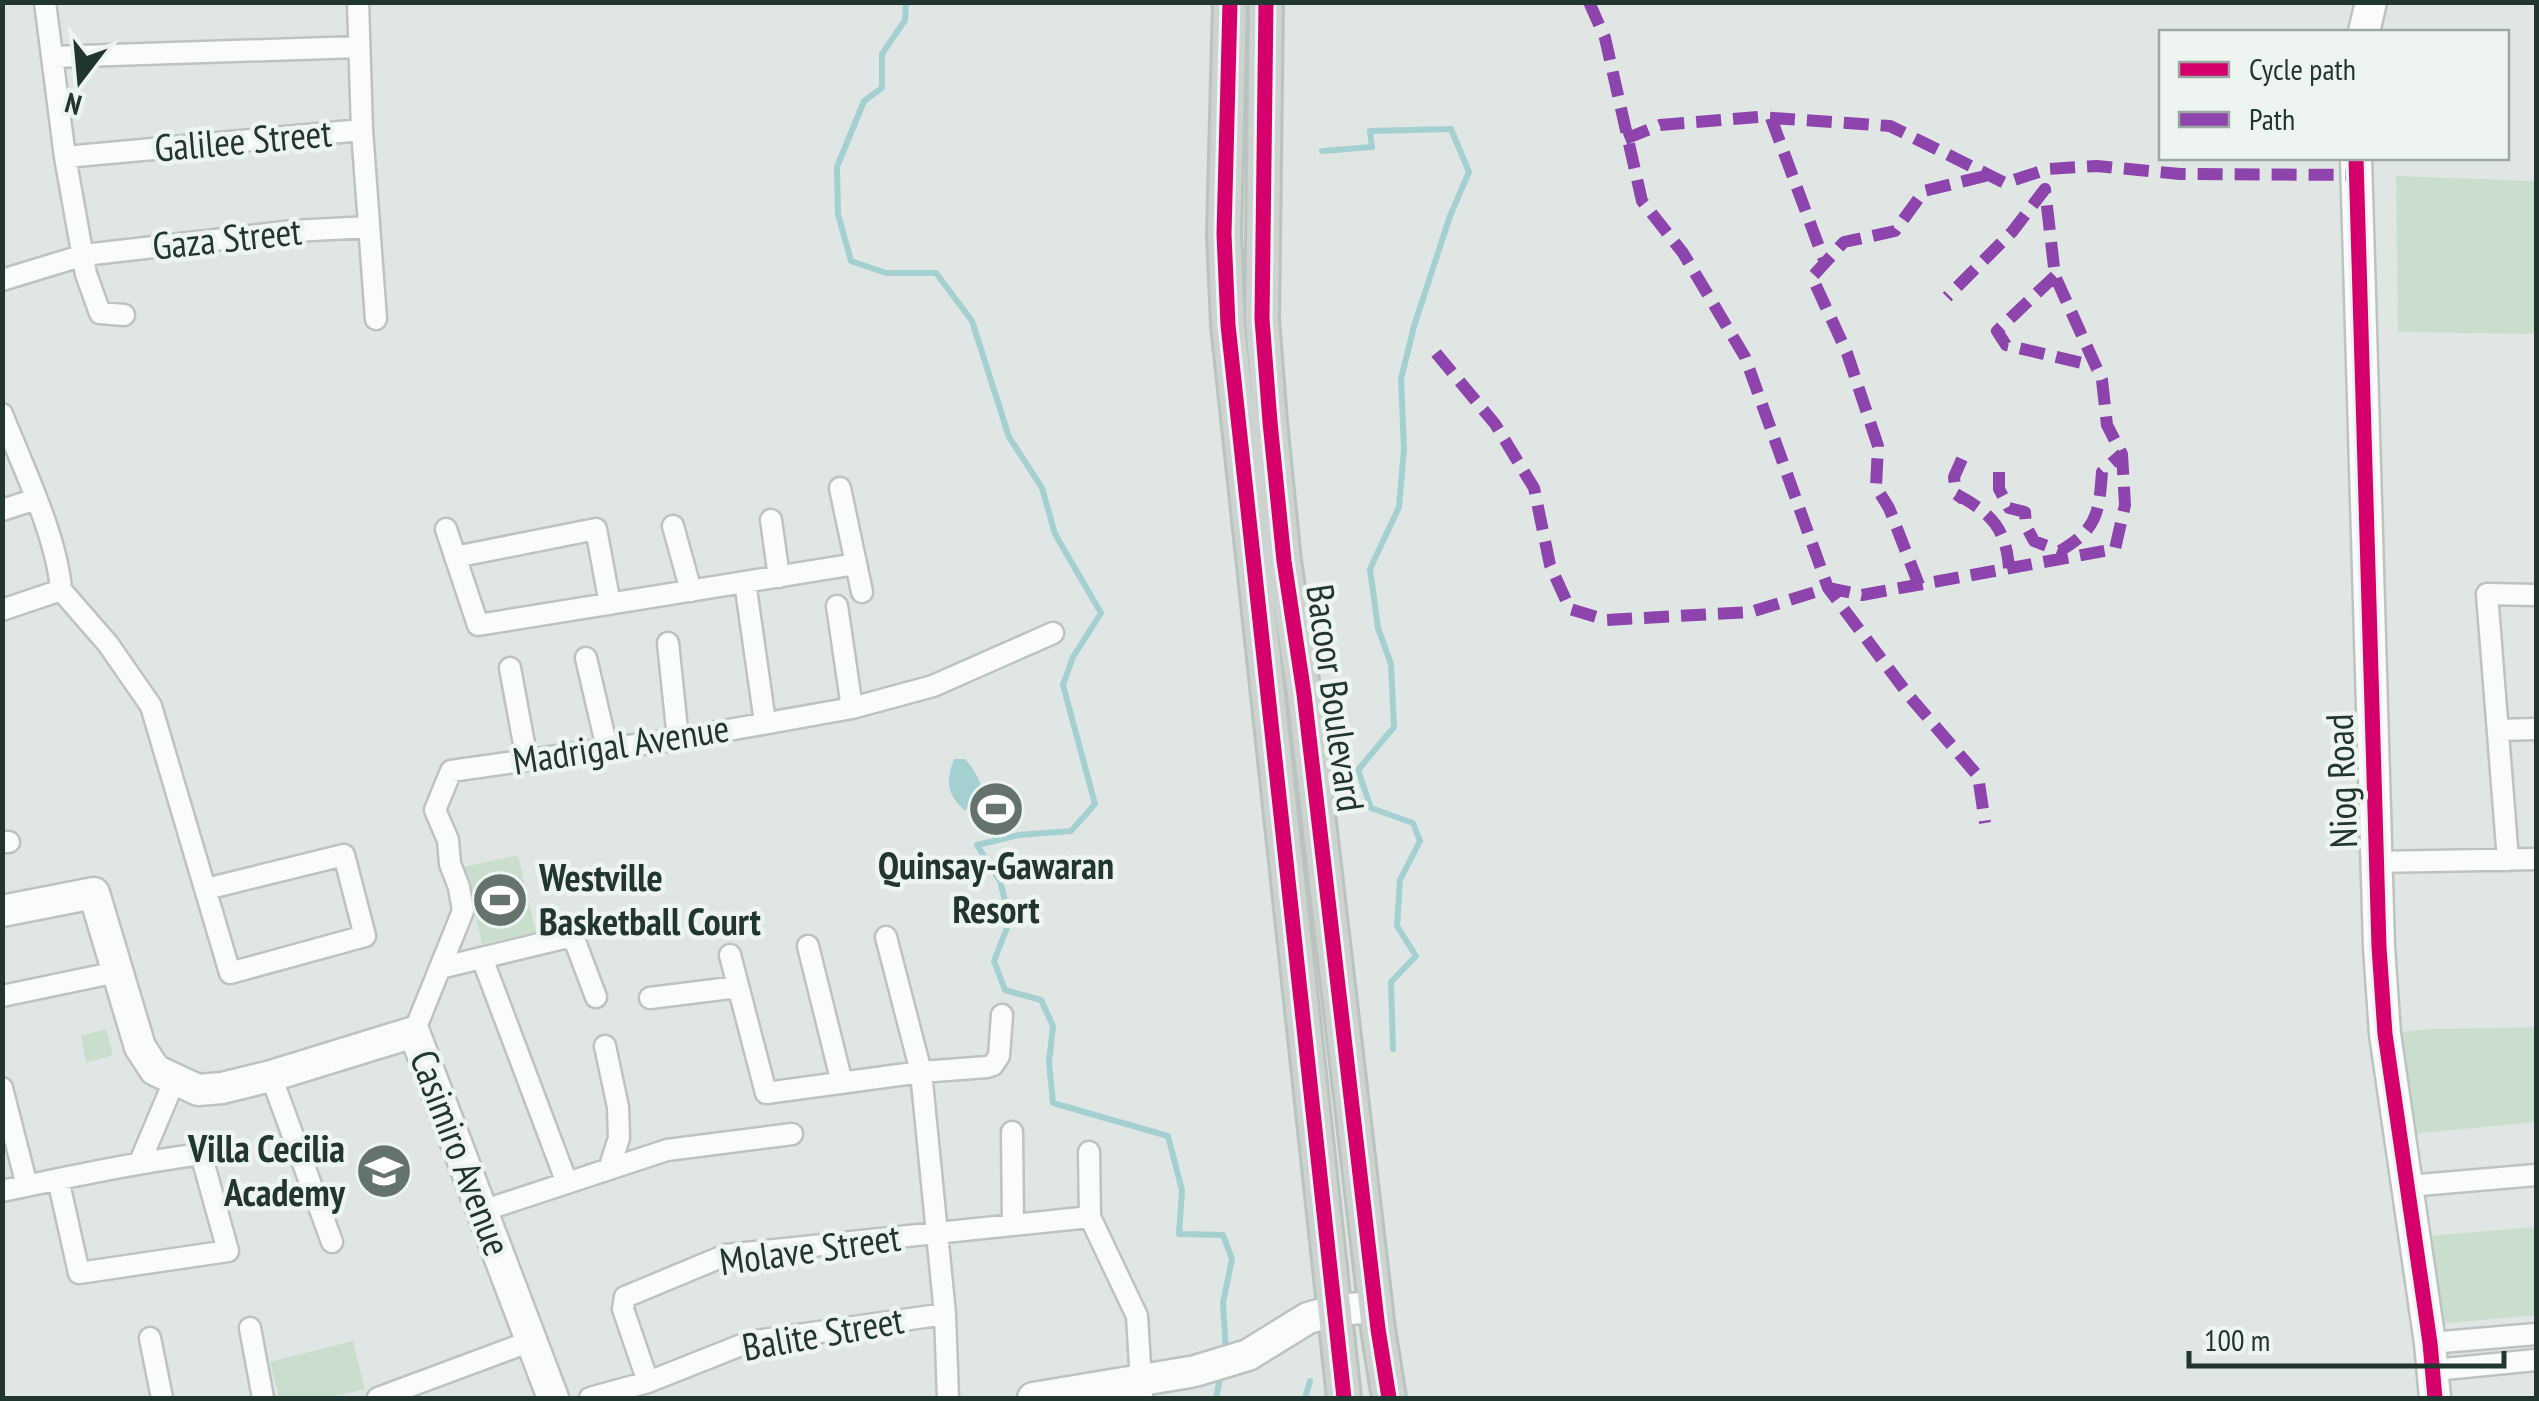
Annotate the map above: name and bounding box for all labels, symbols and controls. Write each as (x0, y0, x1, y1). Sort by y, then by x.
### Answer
north arrow (30, 30, 130, 130)
legend (2159, 30, 2509, 160)
text: Cycle path (2249, 49, 2356, 88)
text: N (61, 85, 85, 124)
text: Path (2249, 99, 2295, 138)
street label: Galilee Street (152, 107, 334, 172)
street label: Gaza Street (150, 205, 304, 270)
street label: Bacoor Boulevard (1296, 581, 1377, 814)
street label: Madrigal Avenue (509, 702, 732, 785)
street label: Niog Road (2314, 713, 2367, 849)
sports icon: Quinsay-Gawaran Resort (966, 779, 1026, 839)
place label: Quinsay-Gawaran Resort (878, 840, 1114, 933)
place label: Westville Basketball Court (538, 852, 761, 945)
sports icon: Westville Basketball Court (470, 870, 530, 930)
street label: Casimiro Avenue (400, 1043, 523, 1262)
place label: Villa Cecilia Academy (187, 1123, 346, 1216)
school or university icon: Villa Cecilia Academy (354, 1141, 414, 1201)
street label: Molave Street (716, 1212, 904, 1285)
street label: Balite Street (738, 1294, 908, 1371)
scale bar (2189, 1306, 2504, 1368)
text: 100 m (2204, 1320, 2270, 1359)

